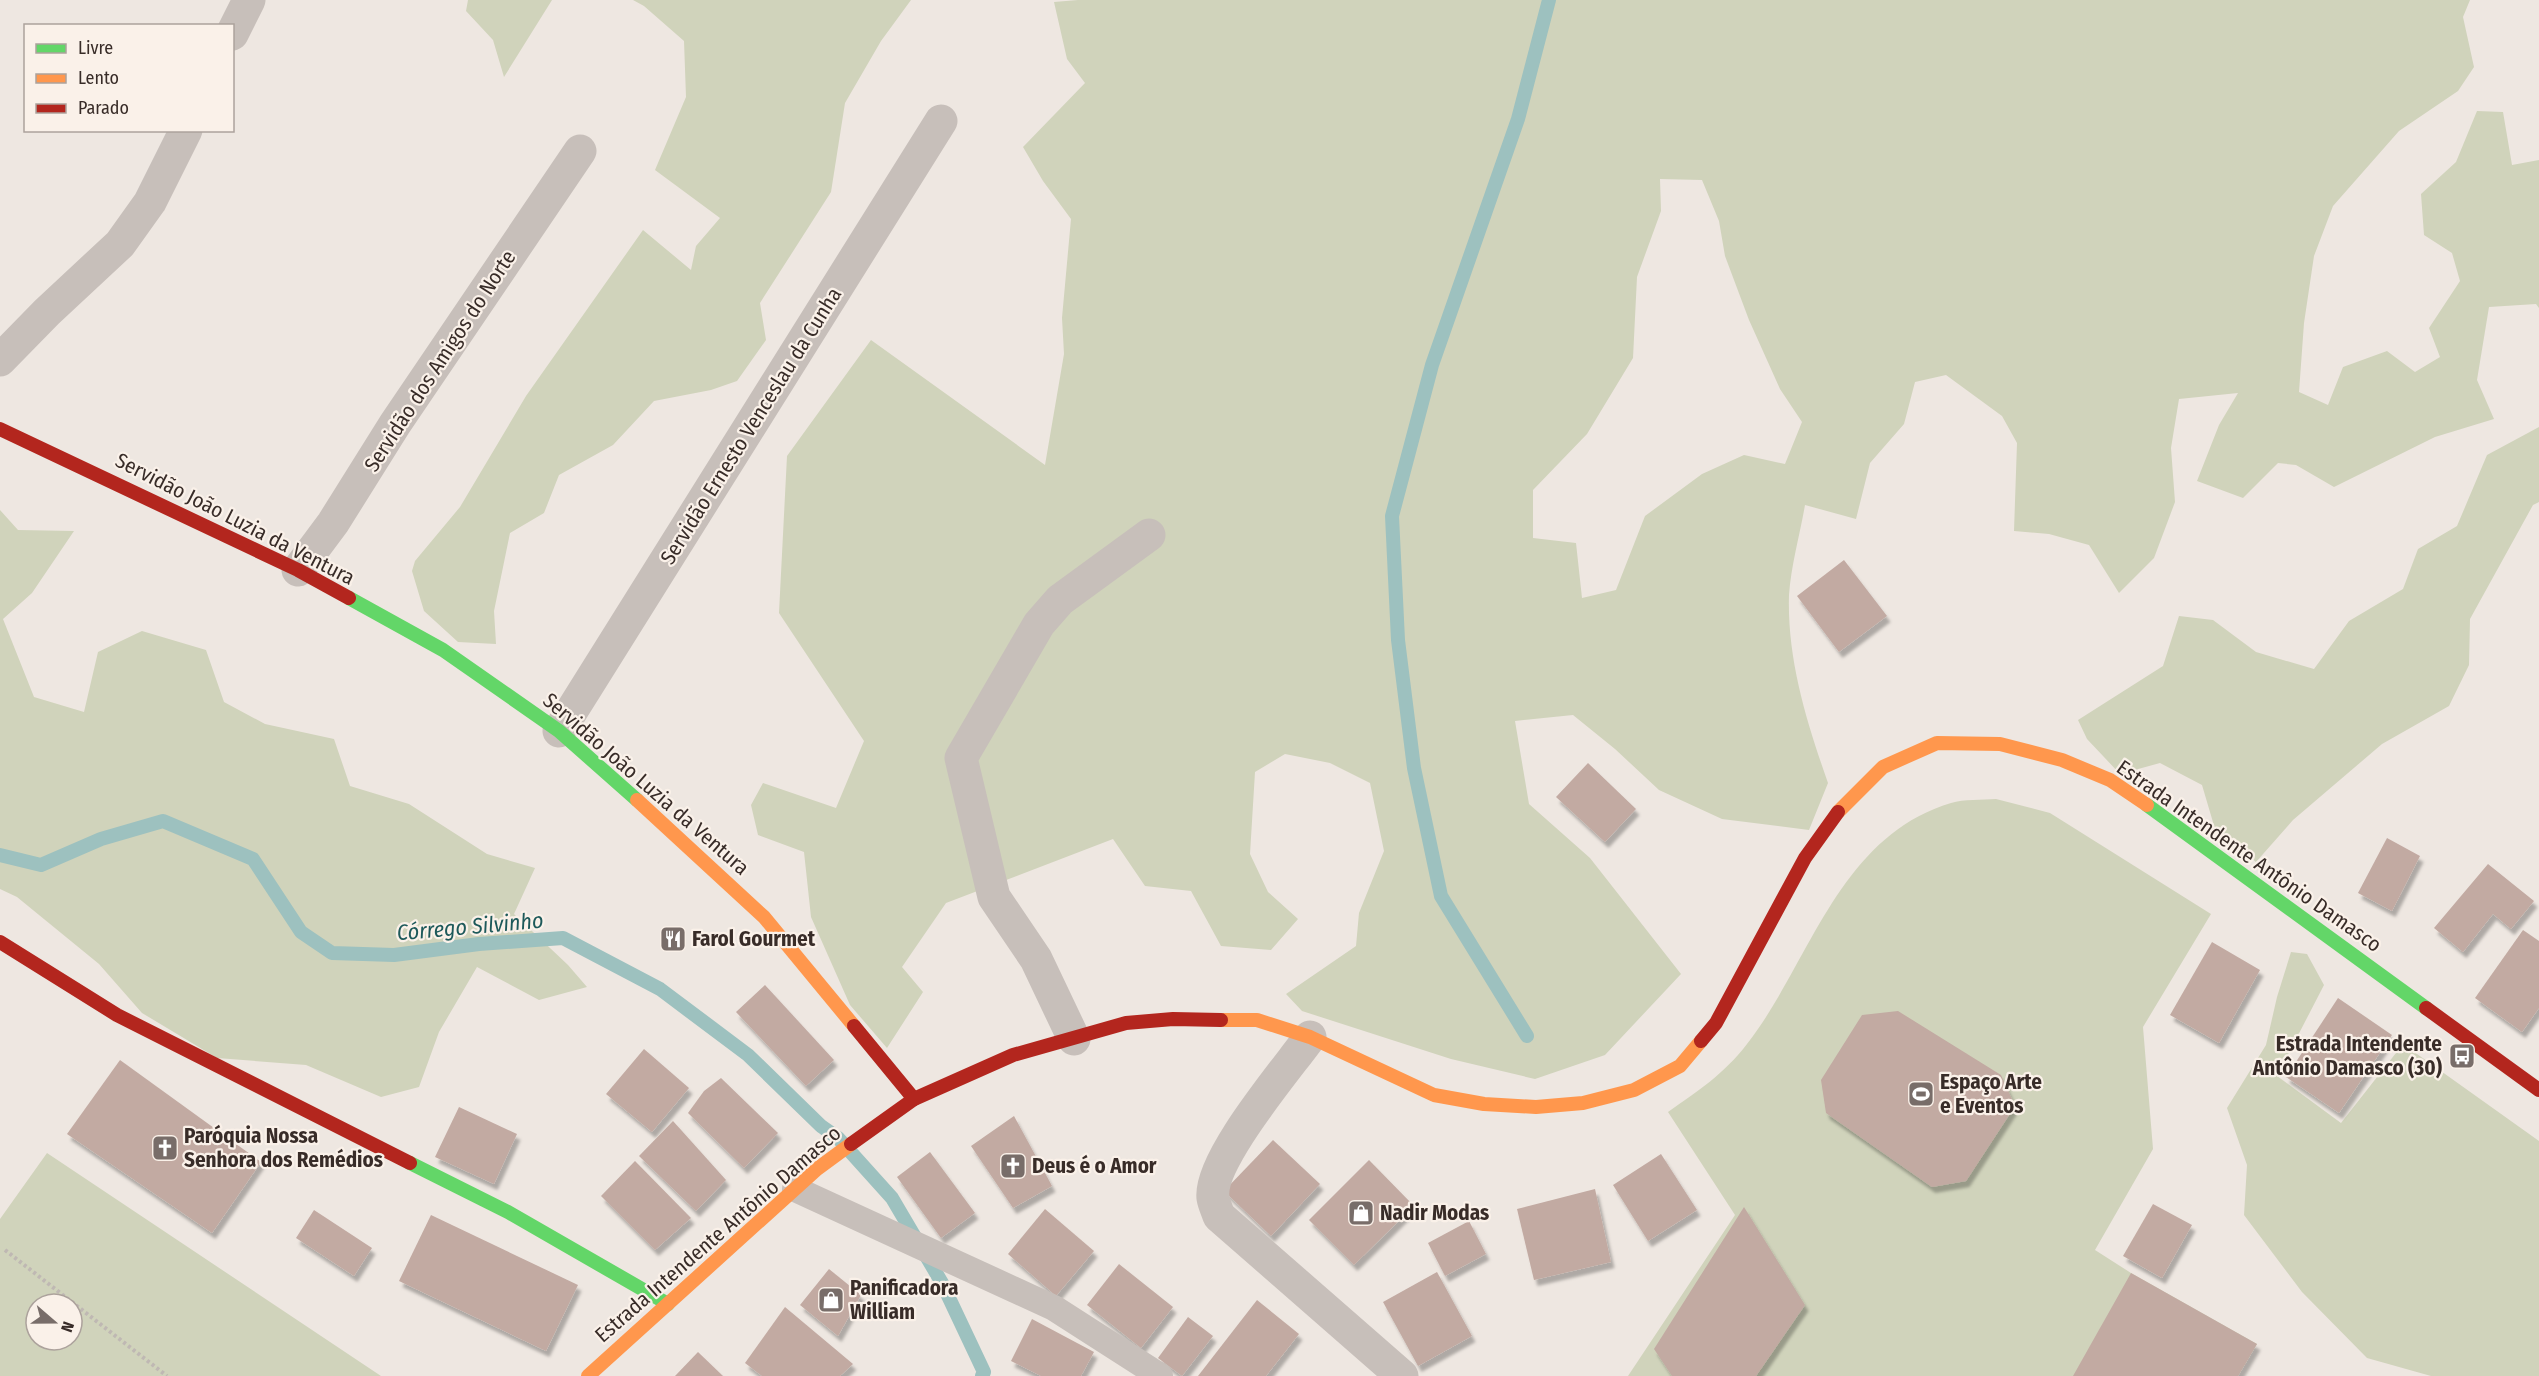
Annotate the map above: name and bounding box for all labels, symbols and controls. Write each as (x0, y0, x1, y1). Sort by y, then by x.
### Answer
legend (24, 24, 234, 132)
text: Livre (78, 37, 113, 59)
text: Lento (78, 67, 119, 89)
text: Parado (78, 97, 129, 119)
street label: Servidão dos Amigos do Norte (359, 245, 521, 477)
street label: Servidão Ernesto Venceslau da Cunha (655, 283, 847, 569)
street label: Servidão João Luzia da Ventura (111, 447, 359, 591)
street label: Servidão João Luzia da Ventura (538, 687, 754, 881)
street label: Estrada Intendente Antônio Damasco (2112, 754, 2386, 958)
water label: Córrego Silvinho (396, 907, 544, 946)
restaurant icon: Farol Gourmet (658, 924, 688, 954)
place label: Farol Gourmet (692, 926, 816, 952)
place label: Estrada Intendente Antônio Damasco (30) (2252, 1031, 2442, 1081)
bus stop icon: Estrada Intendente Antônio Damasco (30) (2447, 1041, 2477, 1071)
place label: Espaço Arte e Eventos (1940, 1069, 2042, 1119)
sports icon: Espaço Arte e Eventos (1906, 1079, 1936, 1109)
street label: Estrada Intendente Antônio Damasco (590, 1120, 846, 1348)
place label: Paróquia Nossa Senhora dos Remédios (184, 1123, 383, 1173)
church icon: Paróquia Nossa Senhora dos Remédios (150, 1133, 180, 1163)
church icon: Deus é o Amor (998, 1151, 1028, 1181)
place label: Deus é o Amor (1032, 1153, 1157, 1179)
shop icon: Nadir Modas (1346, 1198, 1376, 1228)
place label: Nadir Modas (1380, 1200, 1489, 1226)
place label: Panificadora William (850, 1275, 958, 1325)
shop icon: Panificadora William (816, 1285, 846, 1315)
north arrow (24, 1292, 84, 1352)
text: N (57, 1319, 78, 1335)

